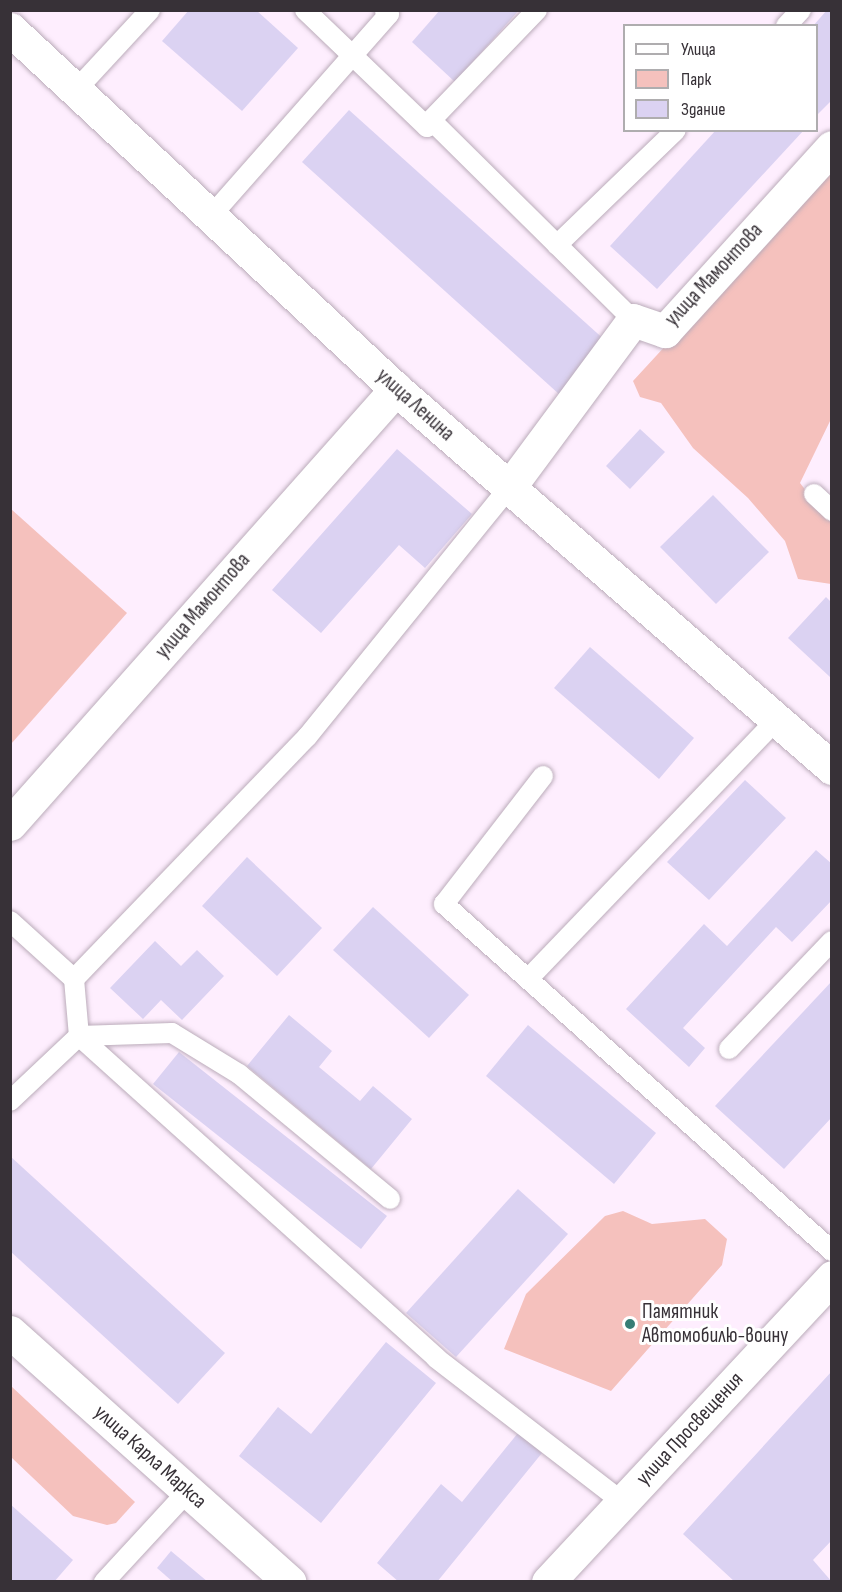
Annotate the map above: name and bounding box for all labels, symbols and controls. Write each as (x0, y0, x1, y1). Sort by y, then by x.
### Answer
legend (623, 24, 818, 132)
text: Улица (681, 39, 716, 60)
text: Парк (681, 69, 711, 90)
text: Здание (681, 99, 726, 120)
street label: улица Мамонтова (660, 218, 768, 332)
street label: улица Ленина (371, 363, 459, 447)
street label: улица Мамонтова (150, 548, 256, 664)
place label: Памятник Автомобилю-воину (642, 1299, 788, 1349)
marker: Памятник Автомобилю-воину (623, 1317, 637, 1331)
street label: улица Просвещения (631, 1367, 749, 1491)
street label: улица Карла Маркса (89, 1400, 211, 1514)

